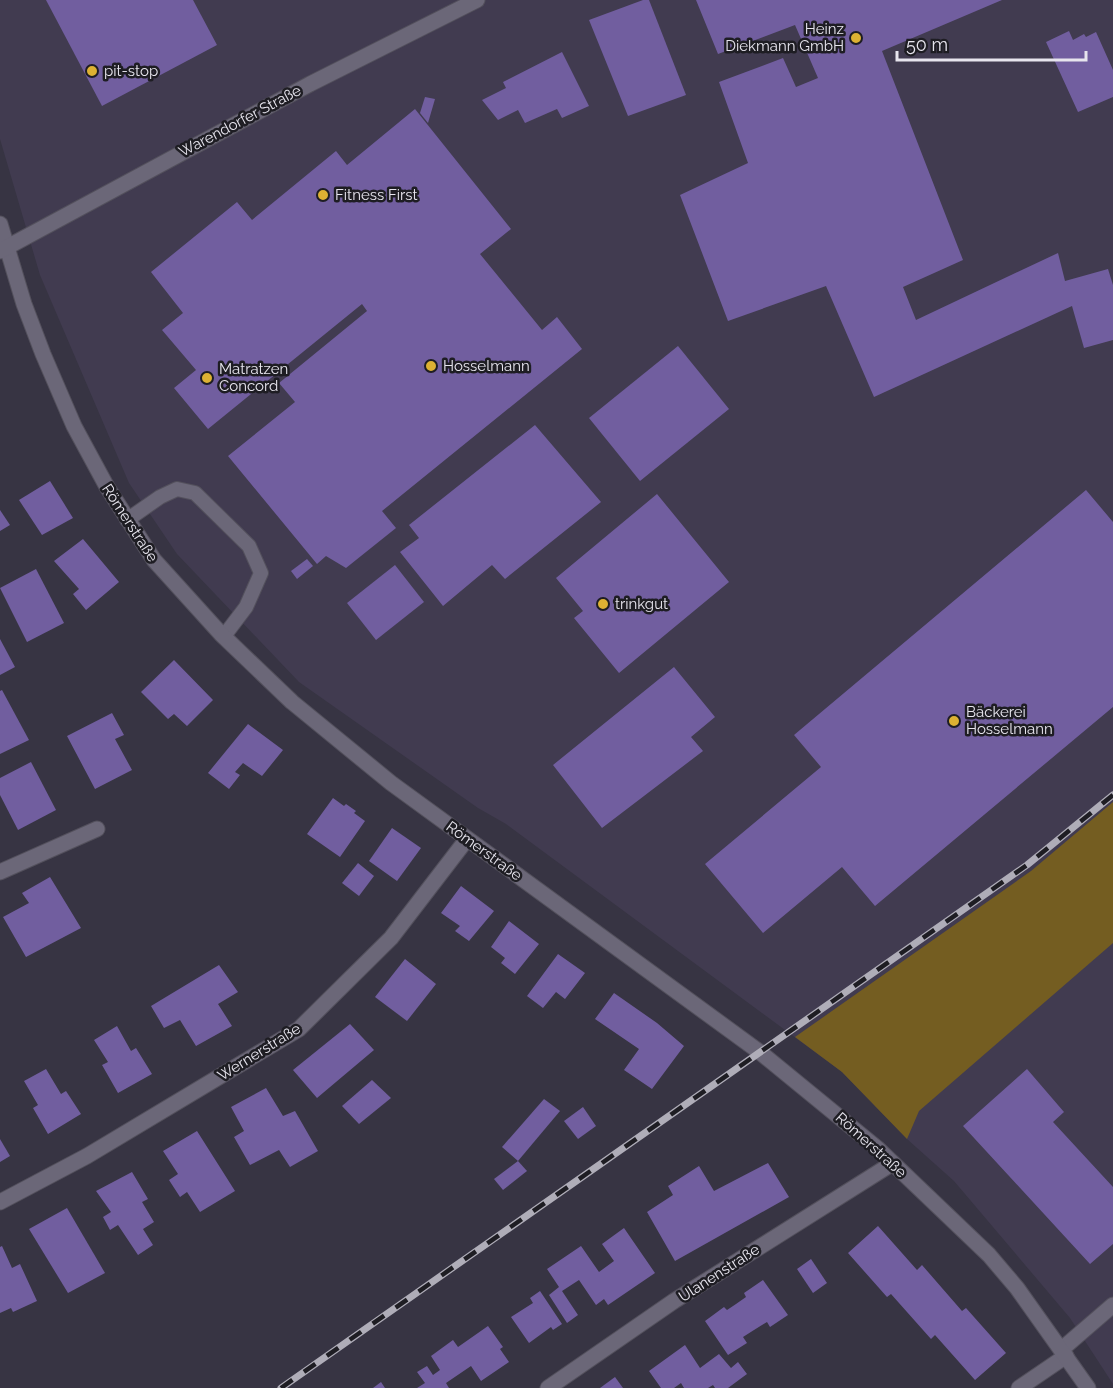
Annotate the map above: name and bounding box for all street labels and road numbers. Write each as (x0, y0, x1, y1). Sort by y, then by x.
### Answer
street label: Warendorfer Straße (176, 81, 304, 161)
street label: Römerstraße (98, 481, 162, 565)
street label: Römerstraße (443, 818, 525, 885)
street label: Wernerstraße (214, 1019, 304, 1085)
street label: Römerstraße (832, 1109, 910, 1182)
street label: Ulanenstraße (675, 1240, 763, 1306)

